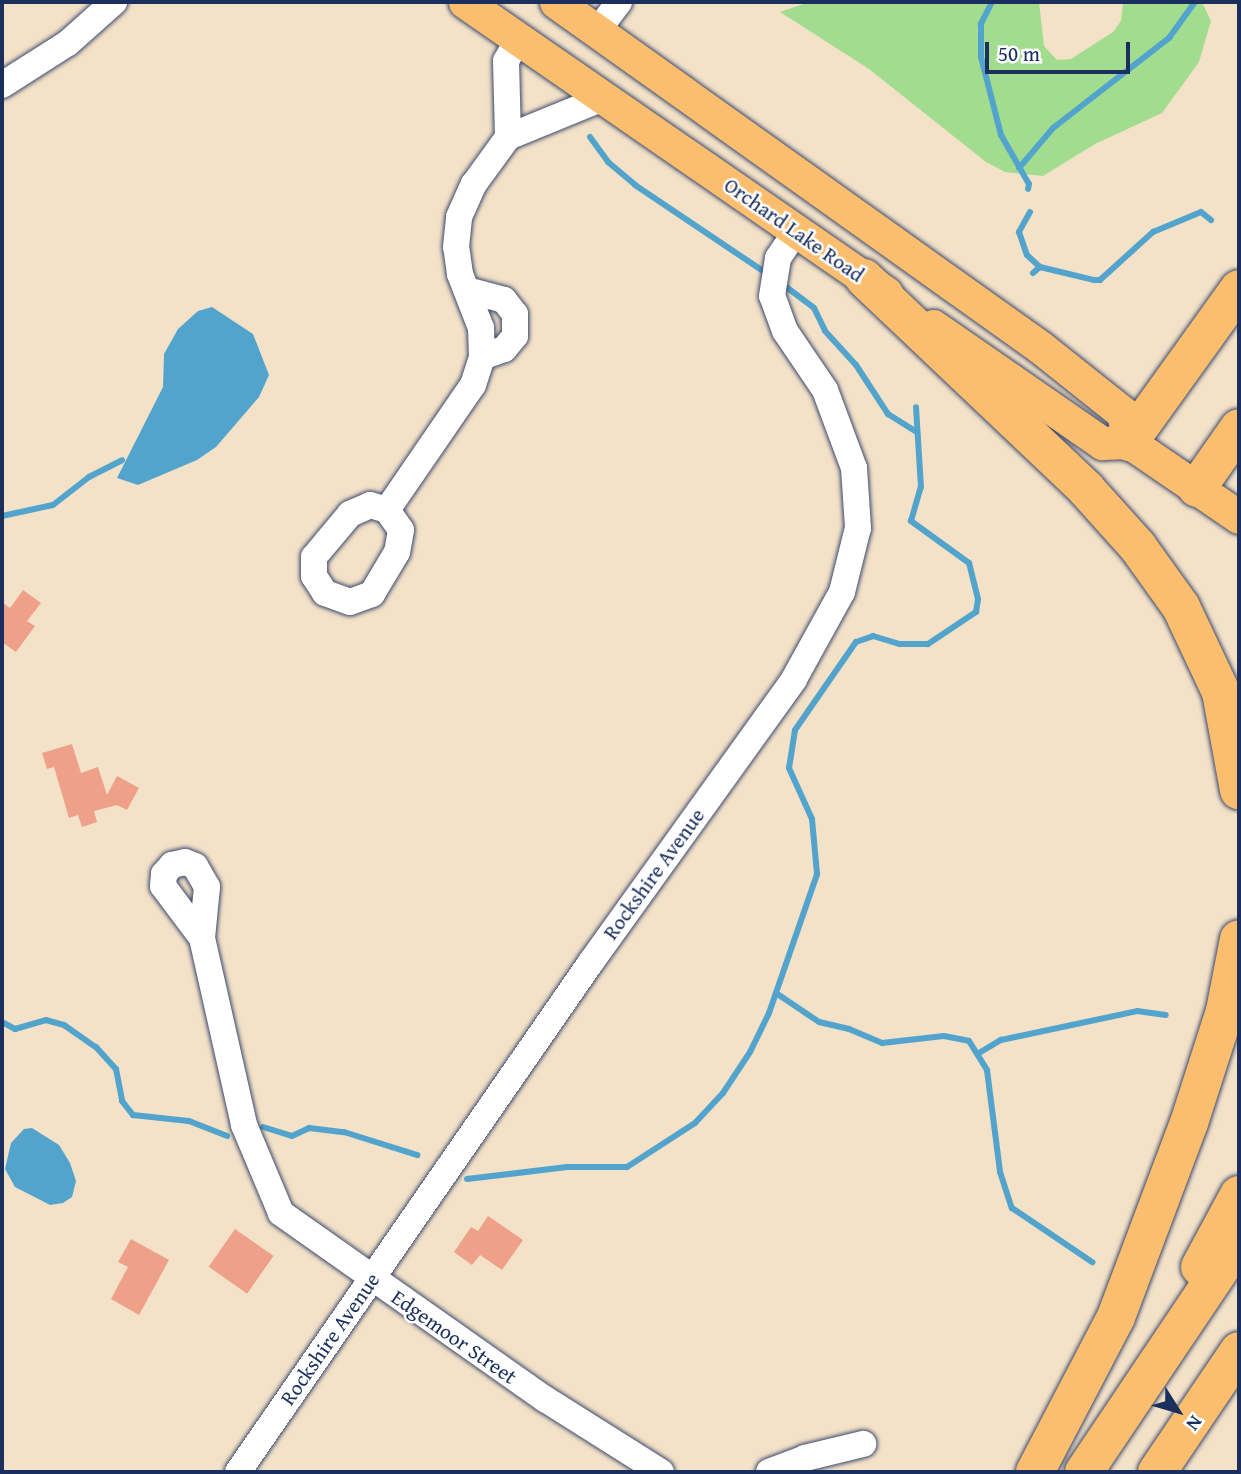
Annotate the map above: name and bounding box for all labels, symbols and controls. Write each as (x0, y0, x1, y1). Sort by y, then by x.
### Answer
scale bar (989, 28, 1134, 72)
text: 50 m (998, 38, 1040, 69)
street label: Orchard Lake Road (719, 172, 869, 288)
street label: Rockshire Avenue (598, 804, 710, 944)
street label: Rockshire Avenue (275, 1268, 385, 1410)
street label: Edgemoor Street (387, 1284, 521, 1390)
north arrow (1143, 1376, 1213, 1446)
text: N (1180, 1410, 1210, 1437)

